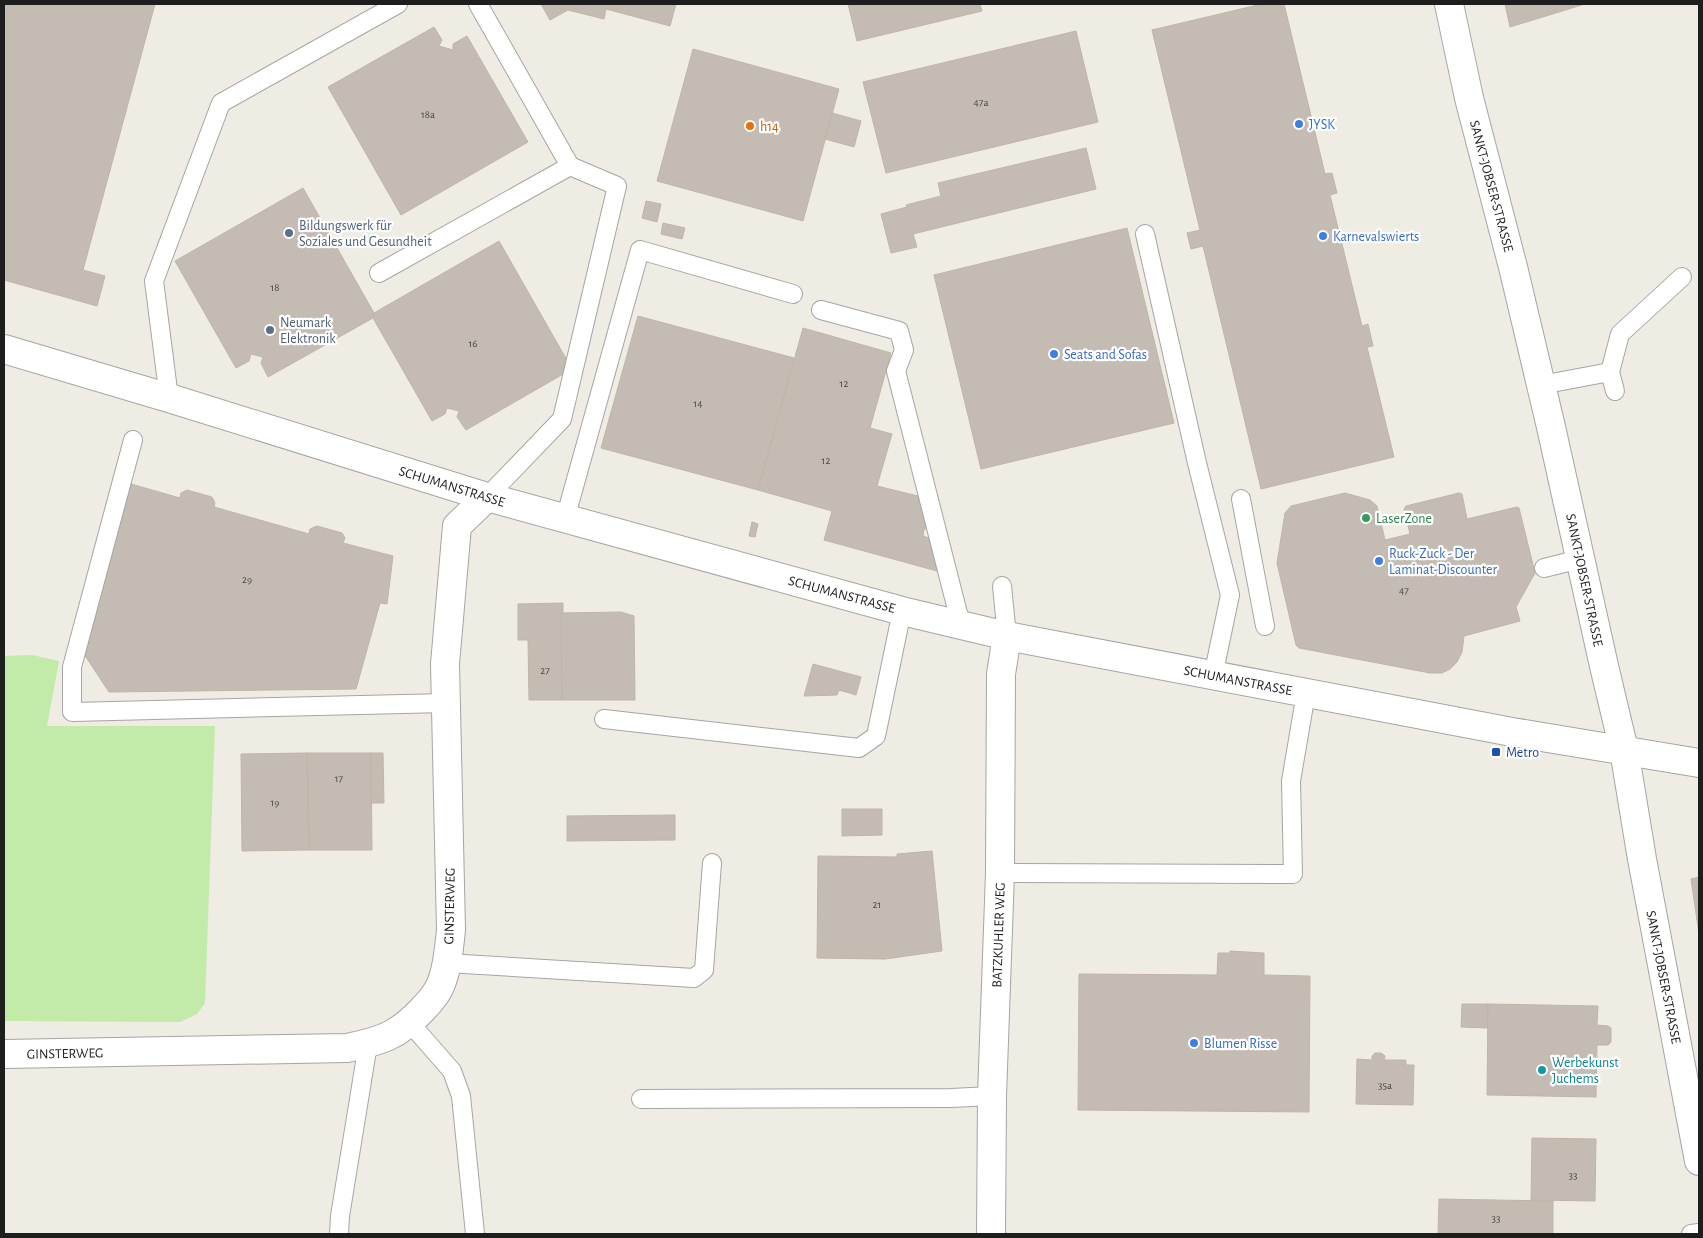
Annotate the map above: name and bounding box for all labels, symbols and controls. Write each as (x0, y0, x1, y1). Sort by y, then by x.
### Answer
house number: 47a (974, 97, 988, 108)
house number: 18a (421, 109, 435, 120)
marker: JYSK (1293, 118, 1305, 130)
place label: JYSK (1309, 118, 1335, 132)
street label: SANKT-JOBSER-STRASSE (1467, 119, 1515, 254)
marker: h14 (744, 120, 756, 132)
place label: h14 (760, 120, 779, 134)
place label: Bildungswerk für Soziales und Gesundheit (299, 219, 432, 249)
marker: Bildungswerk für Soziales und Gesundheit (283, 227, 295, 239)
marker: Karnevalswierts (1317, 230, 1329, 242)
place label: Karnevalswierts (1333, 230, 1419, 244)
house number: 18 (271, 282, 280, 293)
place label: Neumark Elektronik (280, 316, 336, 346)
marker: Neumark Elektronik (264, 324, 276, 336)
house number: 16 (469, 338, 477, 349)
marker: Seats and Sofas (1048, 348, 1060, 360)
place label: Seats and Sofas (1064, 348, 1147, 362)
house number: 12 (840, 378, 848, 389)
house number: 14 (693, 398, 703, 409)
house number: 12 (822, 455, 830, 466)
street label: SCHUMANSTRASSE (397, 464, 507, 510)
marker: LaserZone (1360, 512, 1372, 524)
place label: LaserZone (1376, 512, 1432, 526)
street label: SANKT-JOBSER-STRASSE (1563, 512, 1605, 648)
place label: Ruck-Zuck - Der Laminat-Discounter (1389, 547, 1497, 577)
marker: Ruck-Zuck - Der Laminat-Discounter (1373, 555, 1385, 567)
house number: 29 (242, 574, 252, 585)
street label: SCHUMANSTRASSE (787, 574, 897, 616)
house number: 47 (1399, 585, 1409, 596)
street label: SCHUMANSTRASSE (1182, 664, 1293, 698)
house number: 27 (540, 665, 550, 676)
marker: Metro (1490, 746, 1502, 758)
place label: Metro (1506, 746, 1539, 760)
house number: 17 (335, 773, 344, 784)
house number: 19 (271, 797, 279, 808)
street label: GINSTERWEG (442, 868, 458, 944)
street label: BATZKUHLER WEG (990, 882, 1008, 988)
house number: 21 (873, 899, 881, 910)
street label: SANKT-JOBSER-STRASSE (1643, 909, 1683, 1045)
marker: Blumen Risse (1188, 1037, 1200, 1049)
place label: Blumen Risse (1204, 1037, 1277, 1051)
street label: GINSTERWEG (27, 1046, 103, 1062)
place label: Werbekunst Juchems (1552, 1056, 1619, 1086)
marker: Werbekunst Juchems (1536, 1064, 1548, 1076)
house number: 35a (1378, 1080, 1392, 1091)
house number: 33 (1568, 1170, 1578, 1181)
house number: 33 (1491, 1213, 1501, 1224)

